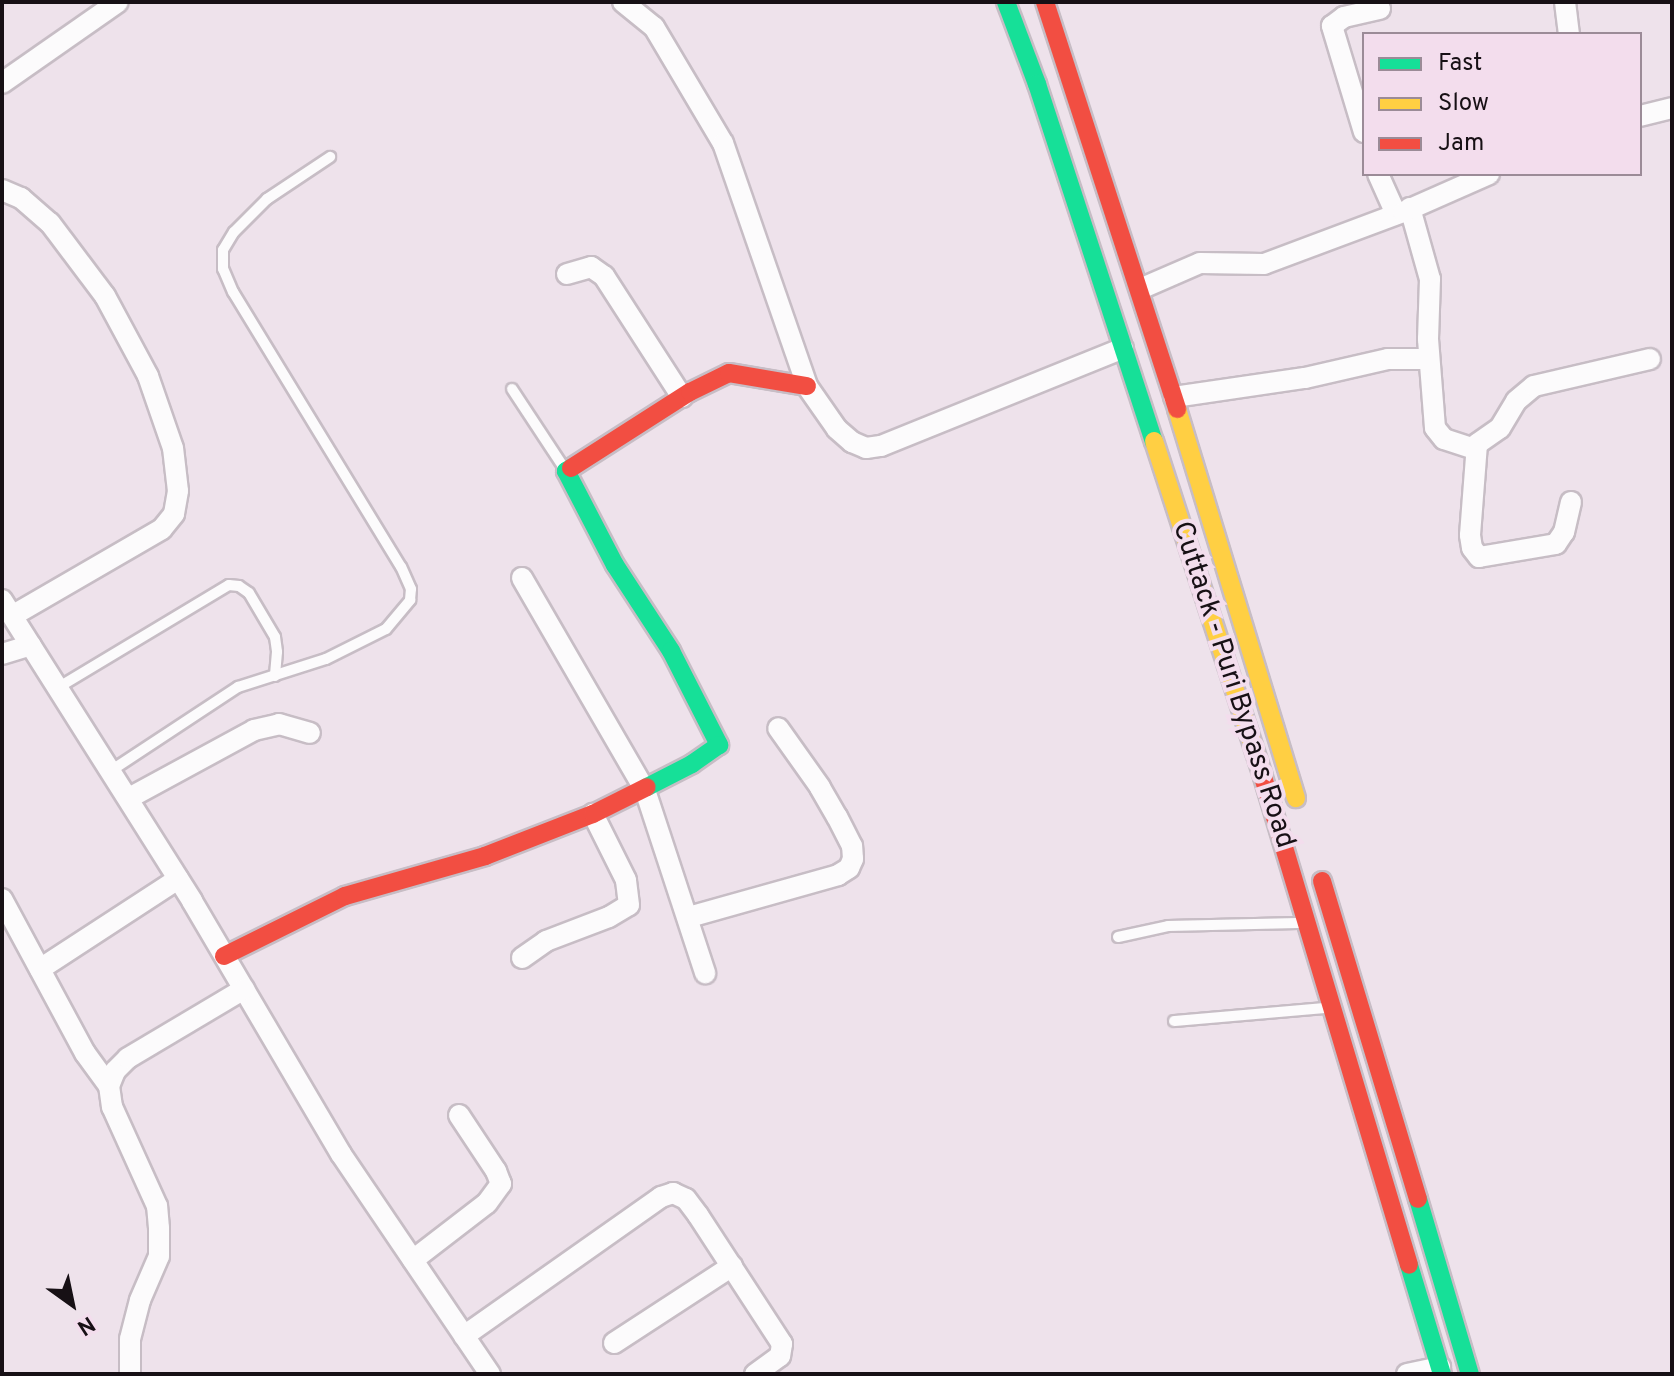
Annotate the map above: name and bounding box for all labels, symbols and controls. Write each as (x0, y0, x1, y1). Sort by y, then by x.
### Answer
legend (1362, 32, 1642, 176)
text: Fast (1438, 49, 1482, 79)
text: Slow (1438, 89, 1489, 119)
text: Jam (1438, 129, 1484, 159)
street label: Cuttack - Puri Bypass Road (1164, 517, 1302, 853)
north arrow (32, 1264, 112, 1344)
text: N (71, 1309, 99, 1340)

